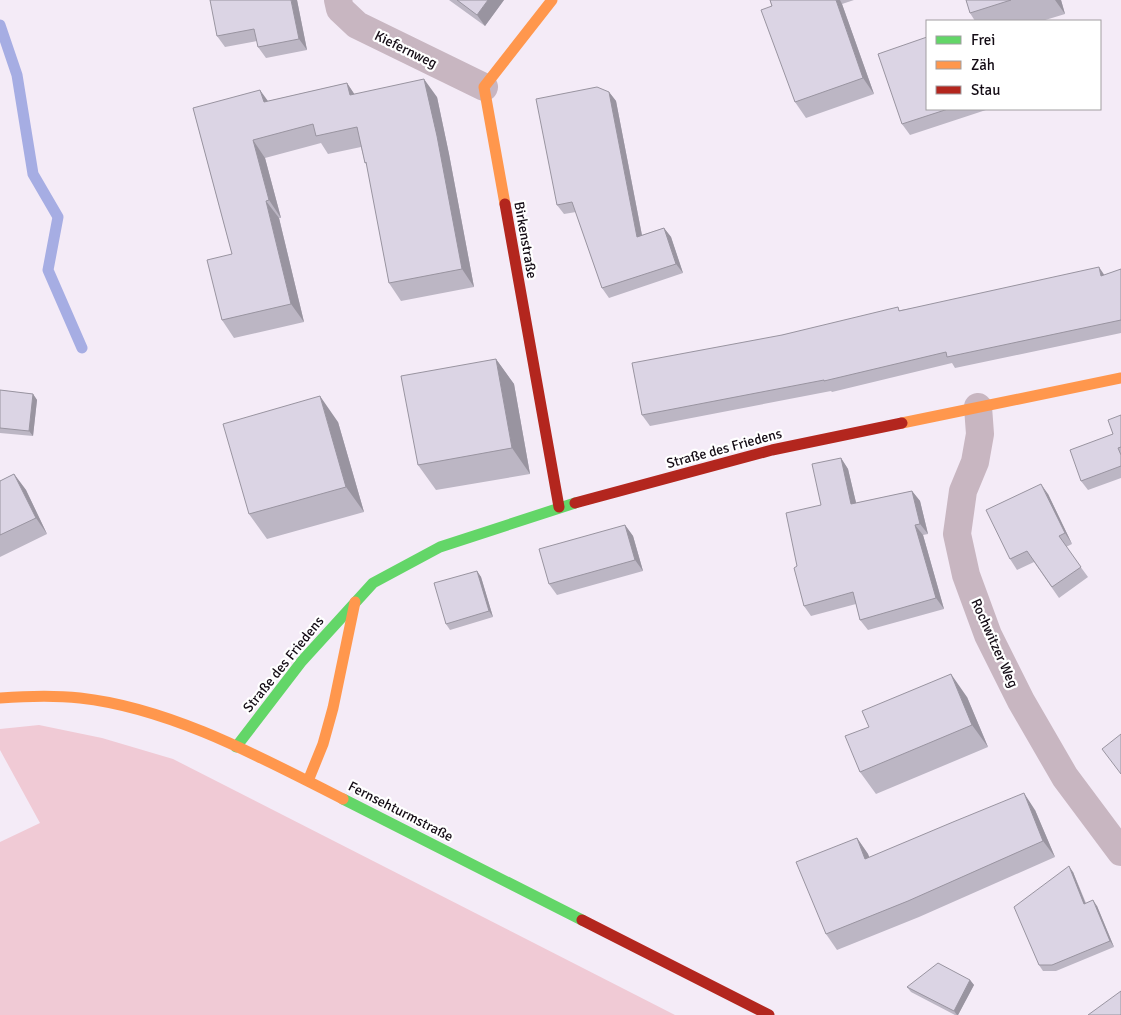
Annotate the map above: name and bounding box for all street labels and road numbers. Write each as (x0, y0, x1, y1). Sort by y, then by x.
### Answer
street label: Kiefernweg (372, 27, 440, 72)
street label: Birkenstraße (510, 200, 541, 280)
street label: Straße des Friedens (665, 425, 784, 472)
street label: Rochwitzer Weg (967, 596, 1022, 690)
street label: Straße des Friedens (239, 613, 327, 716)
street label: Fernsehturmstraße (346, 778, 456, 845)

